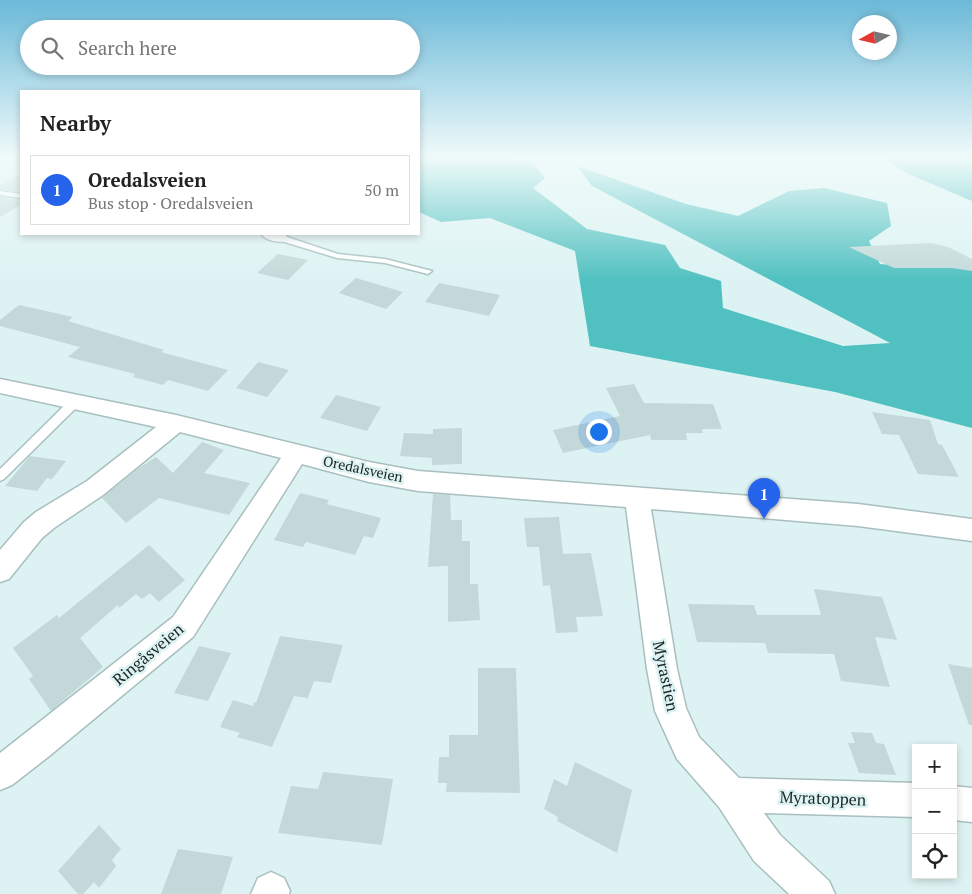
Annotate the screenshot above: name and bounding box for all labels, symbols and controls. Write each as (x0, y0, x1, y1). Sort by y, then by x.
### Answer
north arrow (852, 15, 897, 60)
search box (20, 20, 420, 75)
icon: search (38, 34, 66, 62)
text: Search here (78, 35, 177, 60)
text: Nearby (40, 109, 111, 137)
text: Oredalsveien (88, 167, 206, 192)
text: 1 (52, 179, 62, 201)
text: 50 m (364, 179, 399, 201)
text: Bus stop · Oredalsveien (88, 192, 253, 214)
your location (586, 419, 612, 445)
street label: Oredalsveien (321, 451, 406, 486)
pin: 1 (748, 478, 780, 519)
street label: Ringåsveien (108, 618, 188, 690)
street label: Myrastien (648, 639, 684, 714)
map controls (912, 744, 957, 879)
button: + (912, 744, 957, 789)
street label: Myratoppen (779, 785, 867, 811)
button: − (912, 789, 957, 834)
button: locate (912, 834, 957, 879)

